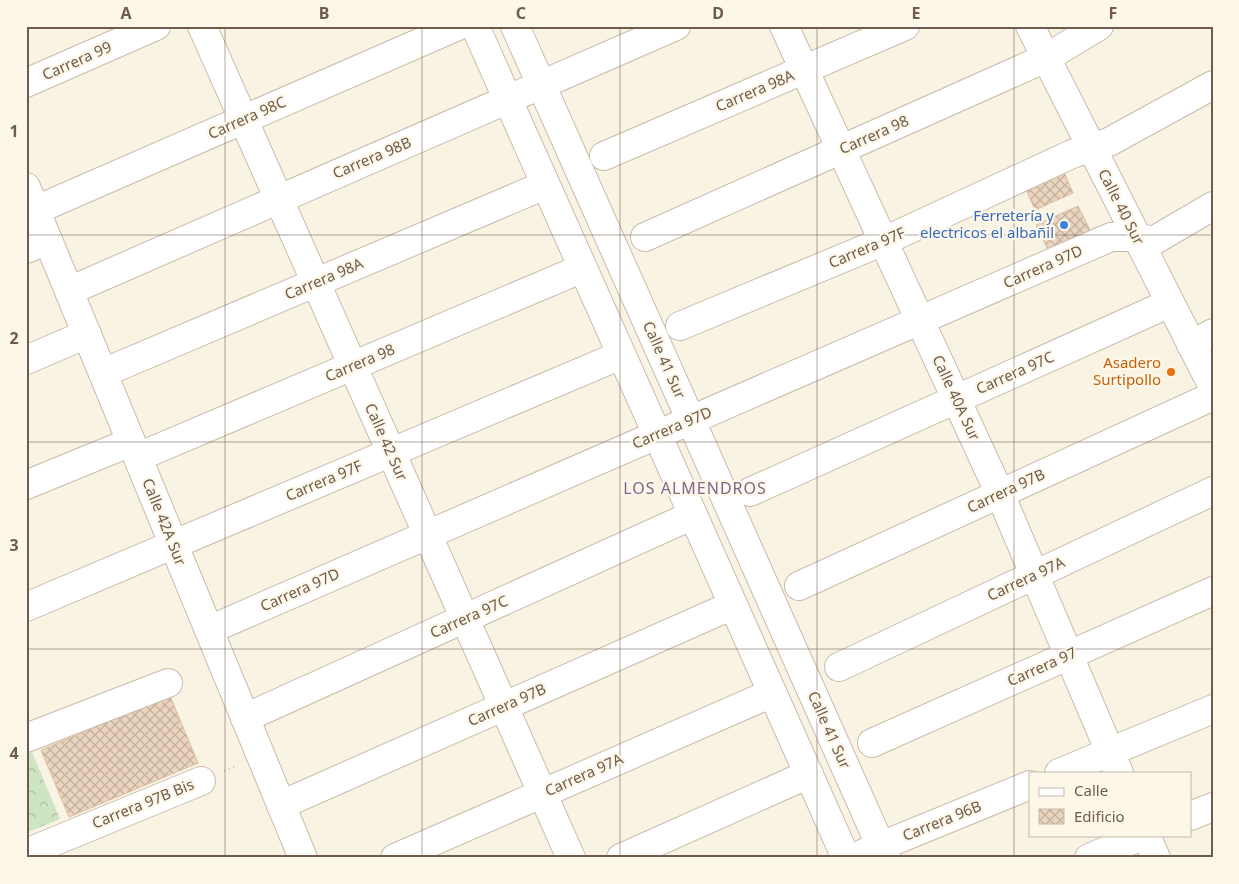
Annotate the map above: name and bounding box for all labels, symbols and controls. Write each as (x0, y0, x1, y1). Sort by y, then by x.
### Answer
text: A (120, 2, 132, 24)
text: B (319, 2, 329, 24)
text: C (516, 2, 526, 24)
text: D (712, 2, 724, 24)
text: E (912, 2, 921, 24)
text: F (1109, 2, 1117, 24)
street label: Carrera 99 (39, 36, 114, 84)
street label: Carrera 98A (712, 64, 797, 116)
street label: Carrera 98C (204, 91, 289, 143)
street label: Carrera 98 (836, 110, 911, 158)
text: 1 (9, 120, 19, 142)
street label: Carrera 98B (329, 132, 414, 183)
street label: Calle 40 Sur (1094, 165, 1150, 248)
place label: Ferretería y electricos el albañil (920, 205, 1054, 242)
marker: Ferretería y electricos el albañil (1058, 219, 1070, 231)
street label: Carrera 97F (825, 222, 908, 272)
street label: Carrera 97D (1000, 240, 1085, 292)
street label: Carrera 98A (281, 252, 366, 304)
street label: Calle 41 Sur (639, 318, 691, 401)
text: 2 (9, 327, 19, 349)
street label: Carrera 98 (322, 338, 397, 386)
street label: Carrera 97C (972, 346, 1057, 398)
street label: Calle 40A Sur (928, 352, 985, 444)
place label: Asadero Surtipollo (1093, 352, 1161, 389)
marker: Asadero Surtipollo (1165, 366, 1177, 378)
street label: Calle 42 Sur (361, 400, 413, 483)
street label: Carrera 97D (629, 401, 715, 453)
street label: Carrera 97F (282, 455, 365, 505)
street label: Carrera 97B (963, 463, 1048, 517)
street label: Calle 42A Sur (138, 475, 191, 568)
district label: LOS ALMENDROS (623, 477, 767, 499)
text: 3 (9, 534, 19, 556)
street label: Carrera 97A (984, 551, 1068, 605)
street label: Carrera 97D (257, 563, 342, 615)
street label: Carrera 97C (426, 590, 511, 642)
street label: Carrera 97 (1004, 642, 1079, 690)
street label: Carrera 97B (464, 678, 549, 730)
street label: Calle 41 Sur (804, 688, 856, 771)
text: 4 (9, 742, 19, 764)
street label: Carrera 97A (541, 748, 626, 800)
legend (1029, 772, 1192, 836)
street label: Carrera 97B Bis (89, 774, 197, 833)
text: Calle (1074, 780, 1108, 800)
street label: Carrera 96B (899, 795, 984, 845)
text: Edificio (1074, 806, 1125, 826)

